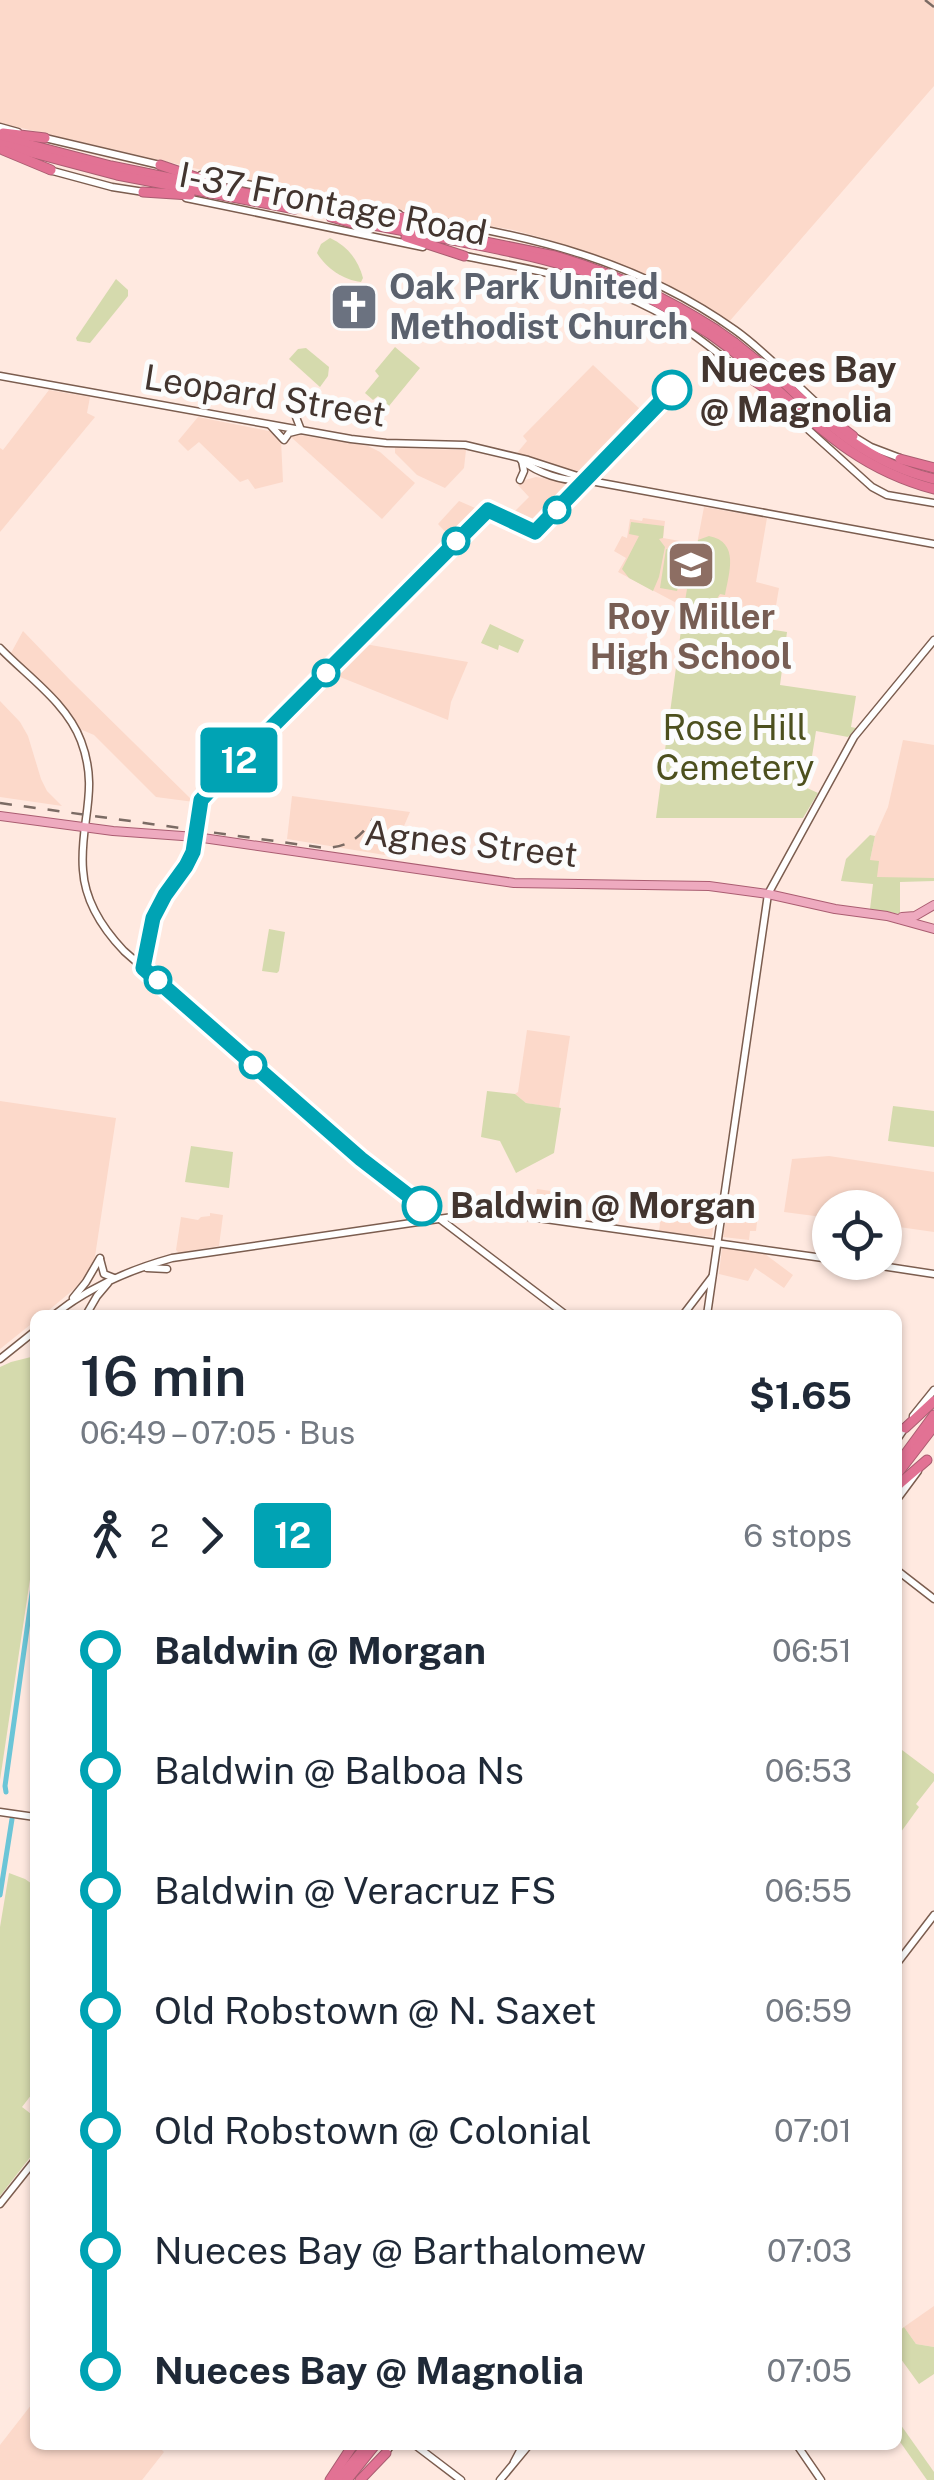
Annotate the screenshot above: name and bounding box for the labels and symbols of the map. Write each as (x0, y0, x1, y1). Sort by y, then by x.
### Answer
street label: I-37 Frontage Road (176, 154, 490, 253)
place label: Oak Park United Methodist Church (389, 266, 688, 347)
church icon: Oak Park United Methodist Church (328, 281, 380, 333)
place label: Nueces Bay @ Magnolia (700, 349, 897, 430)
street label: Leopard Street (141, 356, 389, 435)
marker: Nueces Bay @ Magnolia (653, 371, 691, 409)
unlabelled marker (544, 497, 570, 523)
unlabelled marker (443, 528, 469, 554)
school or university icon: Roy Miller High School (665, 539, 717, 591)
place label: Roy Miller High School (590, 596, 792, 677)
unlabelled marker (313, 660, 339, 686)
park label: Rose Hill Cemetery (655, 707, 815, 788)
line badge: 12 (194, 728, 284, 792)
street label: Agnes Street (362, 812, 580, 875)
unlabelled marker (145, 967, 171, 993)
unlabelled marker (240, 1052, 266, 1078)
place label: Baldwin @ Morgan (450, 1185, 756, 1226)
marker: Baldwin @ Morgan (403, 1187, 441, 1225)

